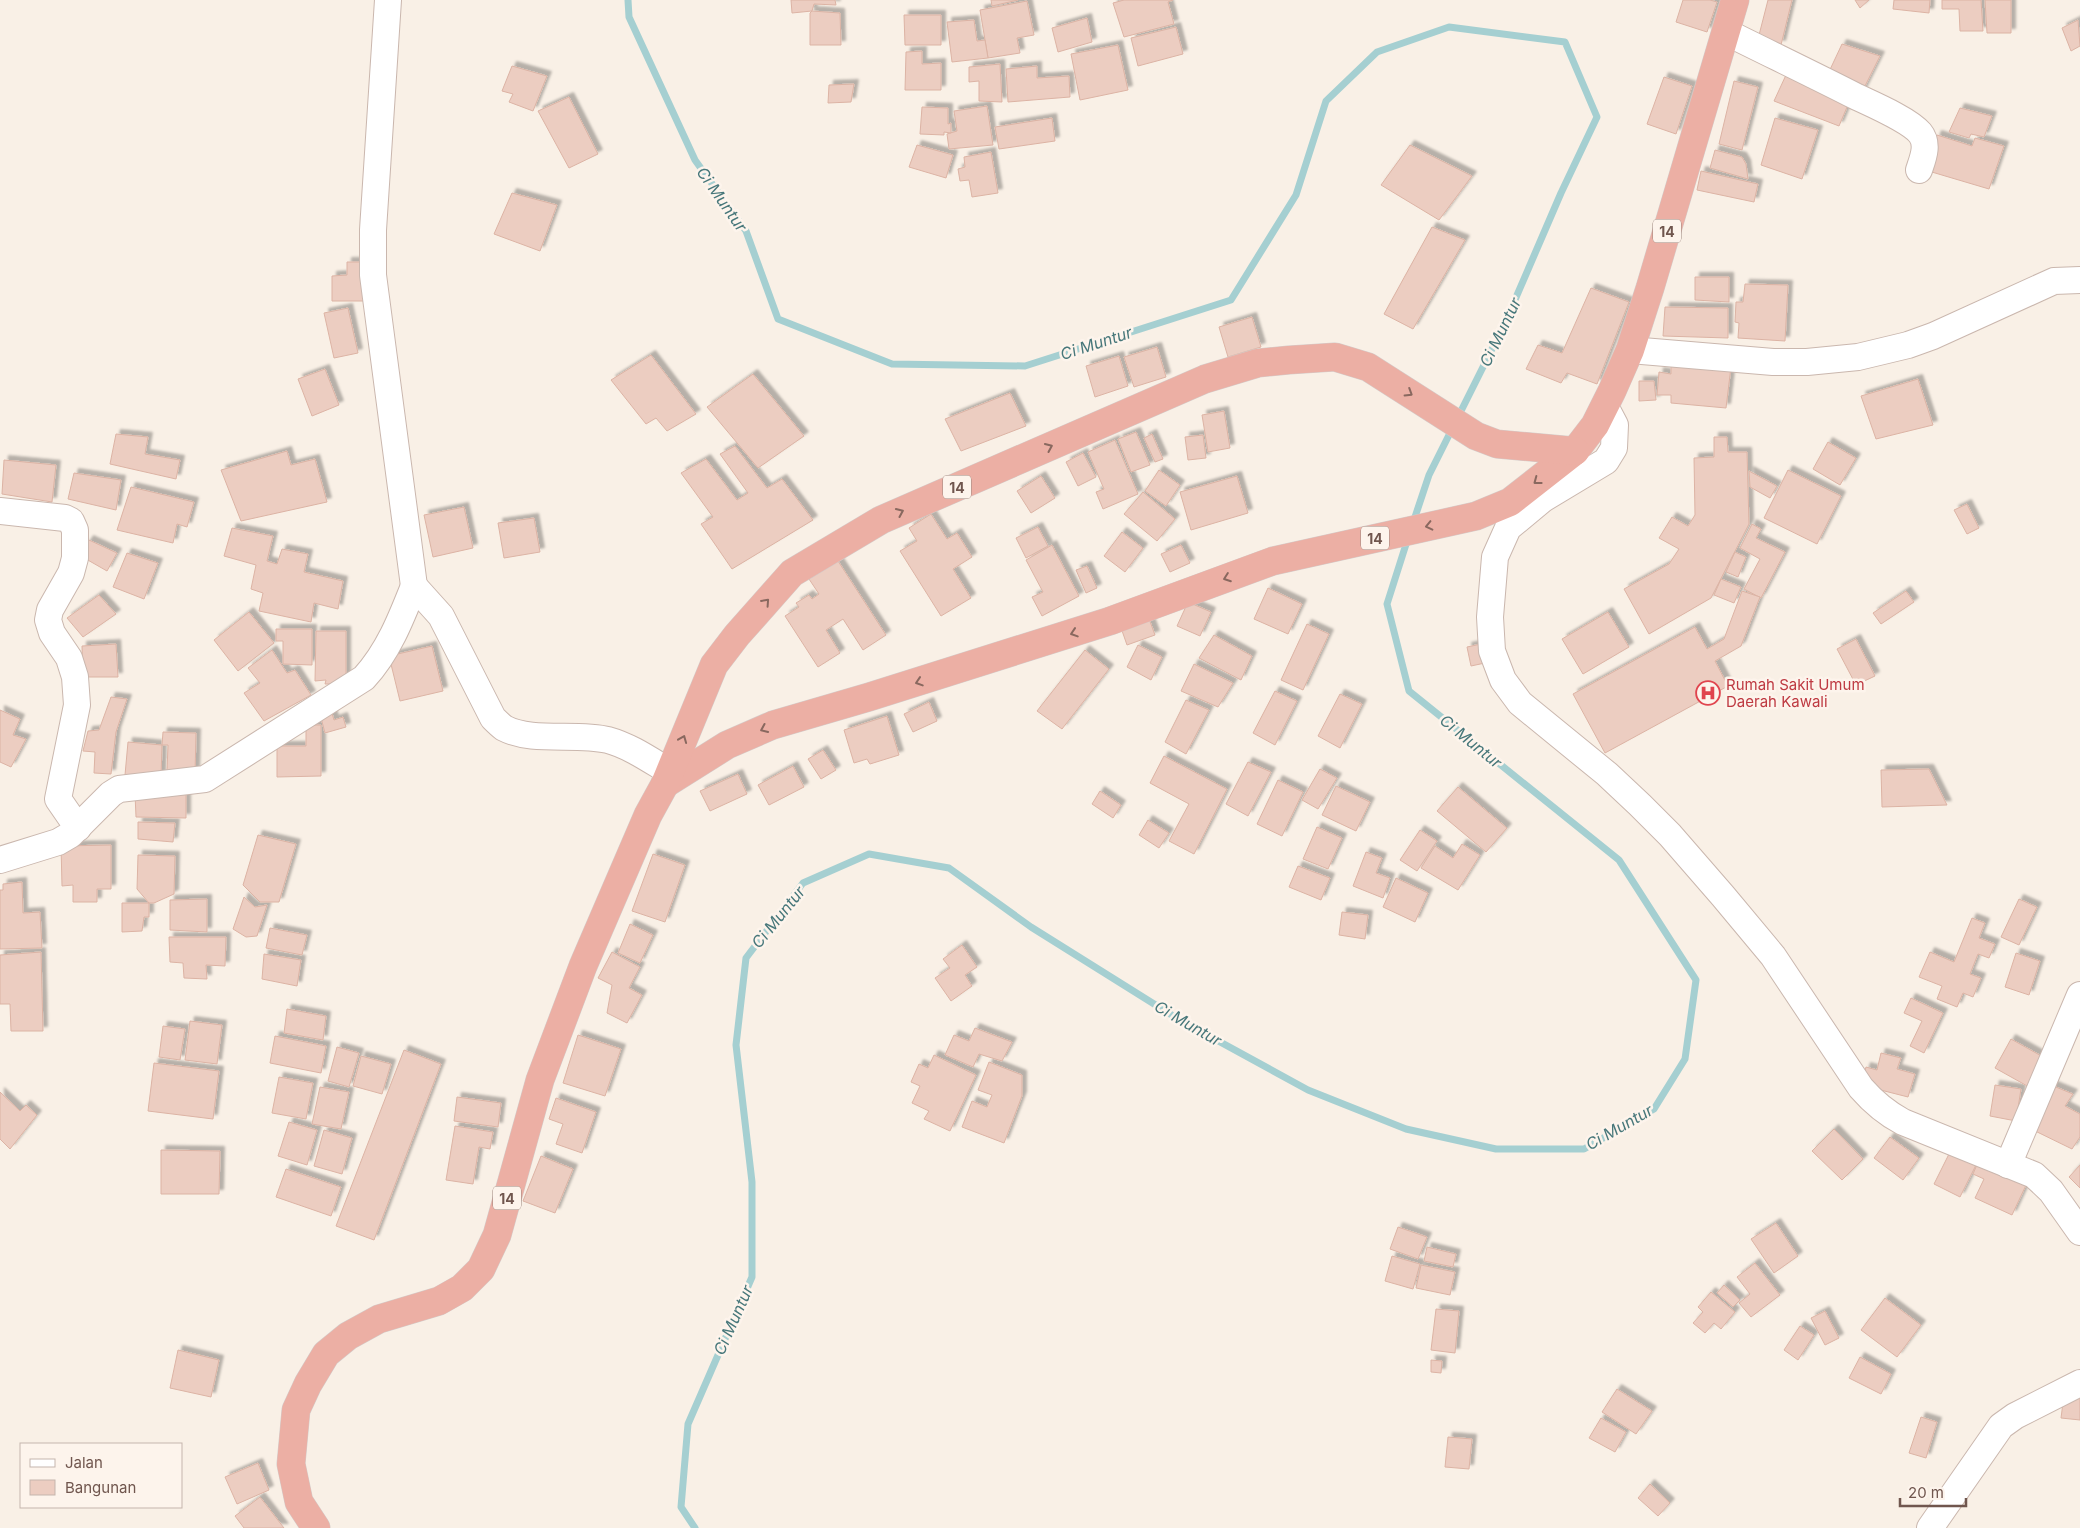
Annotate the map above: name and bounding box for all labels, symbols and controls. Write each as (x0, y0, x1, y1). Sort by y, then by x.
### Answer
water label: Ci Muntur (693, 163, 752, 236)
road number: 14 (1653, 220, 1681, 242)
water label: Ci Muntur (1475, 293, 1526, 370)
water label: Ci Muntur (1058, 322, 1135, 364)
one-way arrow (1403, 387, 1412, 396)
one-way arrow (1044, 443, 1053, 454)
one-way arrow (1533, 475, 1543, 484)
road number: 14 (943, 476, 971, 498)
one-way arrow (895, 507, 904, 518)
one-way arrow (1424, 520, 1433, 531)
road number: 14 (1361, 526, 1389, 550)
one-way arrow (1223, 572, 1232, 582)
one-way arrow (761, 598, 770, 607)
one-way arrow (1070, 627, 1079, 637)
place label: Rumah Sakit Umum Daerah Kawali (1726, 675, 1865, 711)
one-way arrow (915, 676, 924, 686)
hospital icon: Rumah Sakit Umum Daerah Kawali (1695, 680, 1721, 706)
water label: Ci Muntur (1436, 710, 1507, 773)
one-way arrow (760, 723, 769, 733)
one-way arrow (677, 735, 688, 744)
water label: Ci Muntur (747, 881, 810, 952)
water label: Ci Muntur (1151, 996, 1226, 1051)
water label: Ci Muntur (1582, 1099, 1657, 1154)
road number: 14 (493, 1186, 521, 1210)
water label: Ci Muntur (709, 1281, 758, 1358)
legend (20, 1443, 182, 1508)
text: Jalan (65, 1453, 103, 1472)
scale bar (1900, 1476, 1966, 1508)
text: Bangunan (65, 1478, 136, 1497)
text: 20 m (1908, 1483, 1944, 1502)

